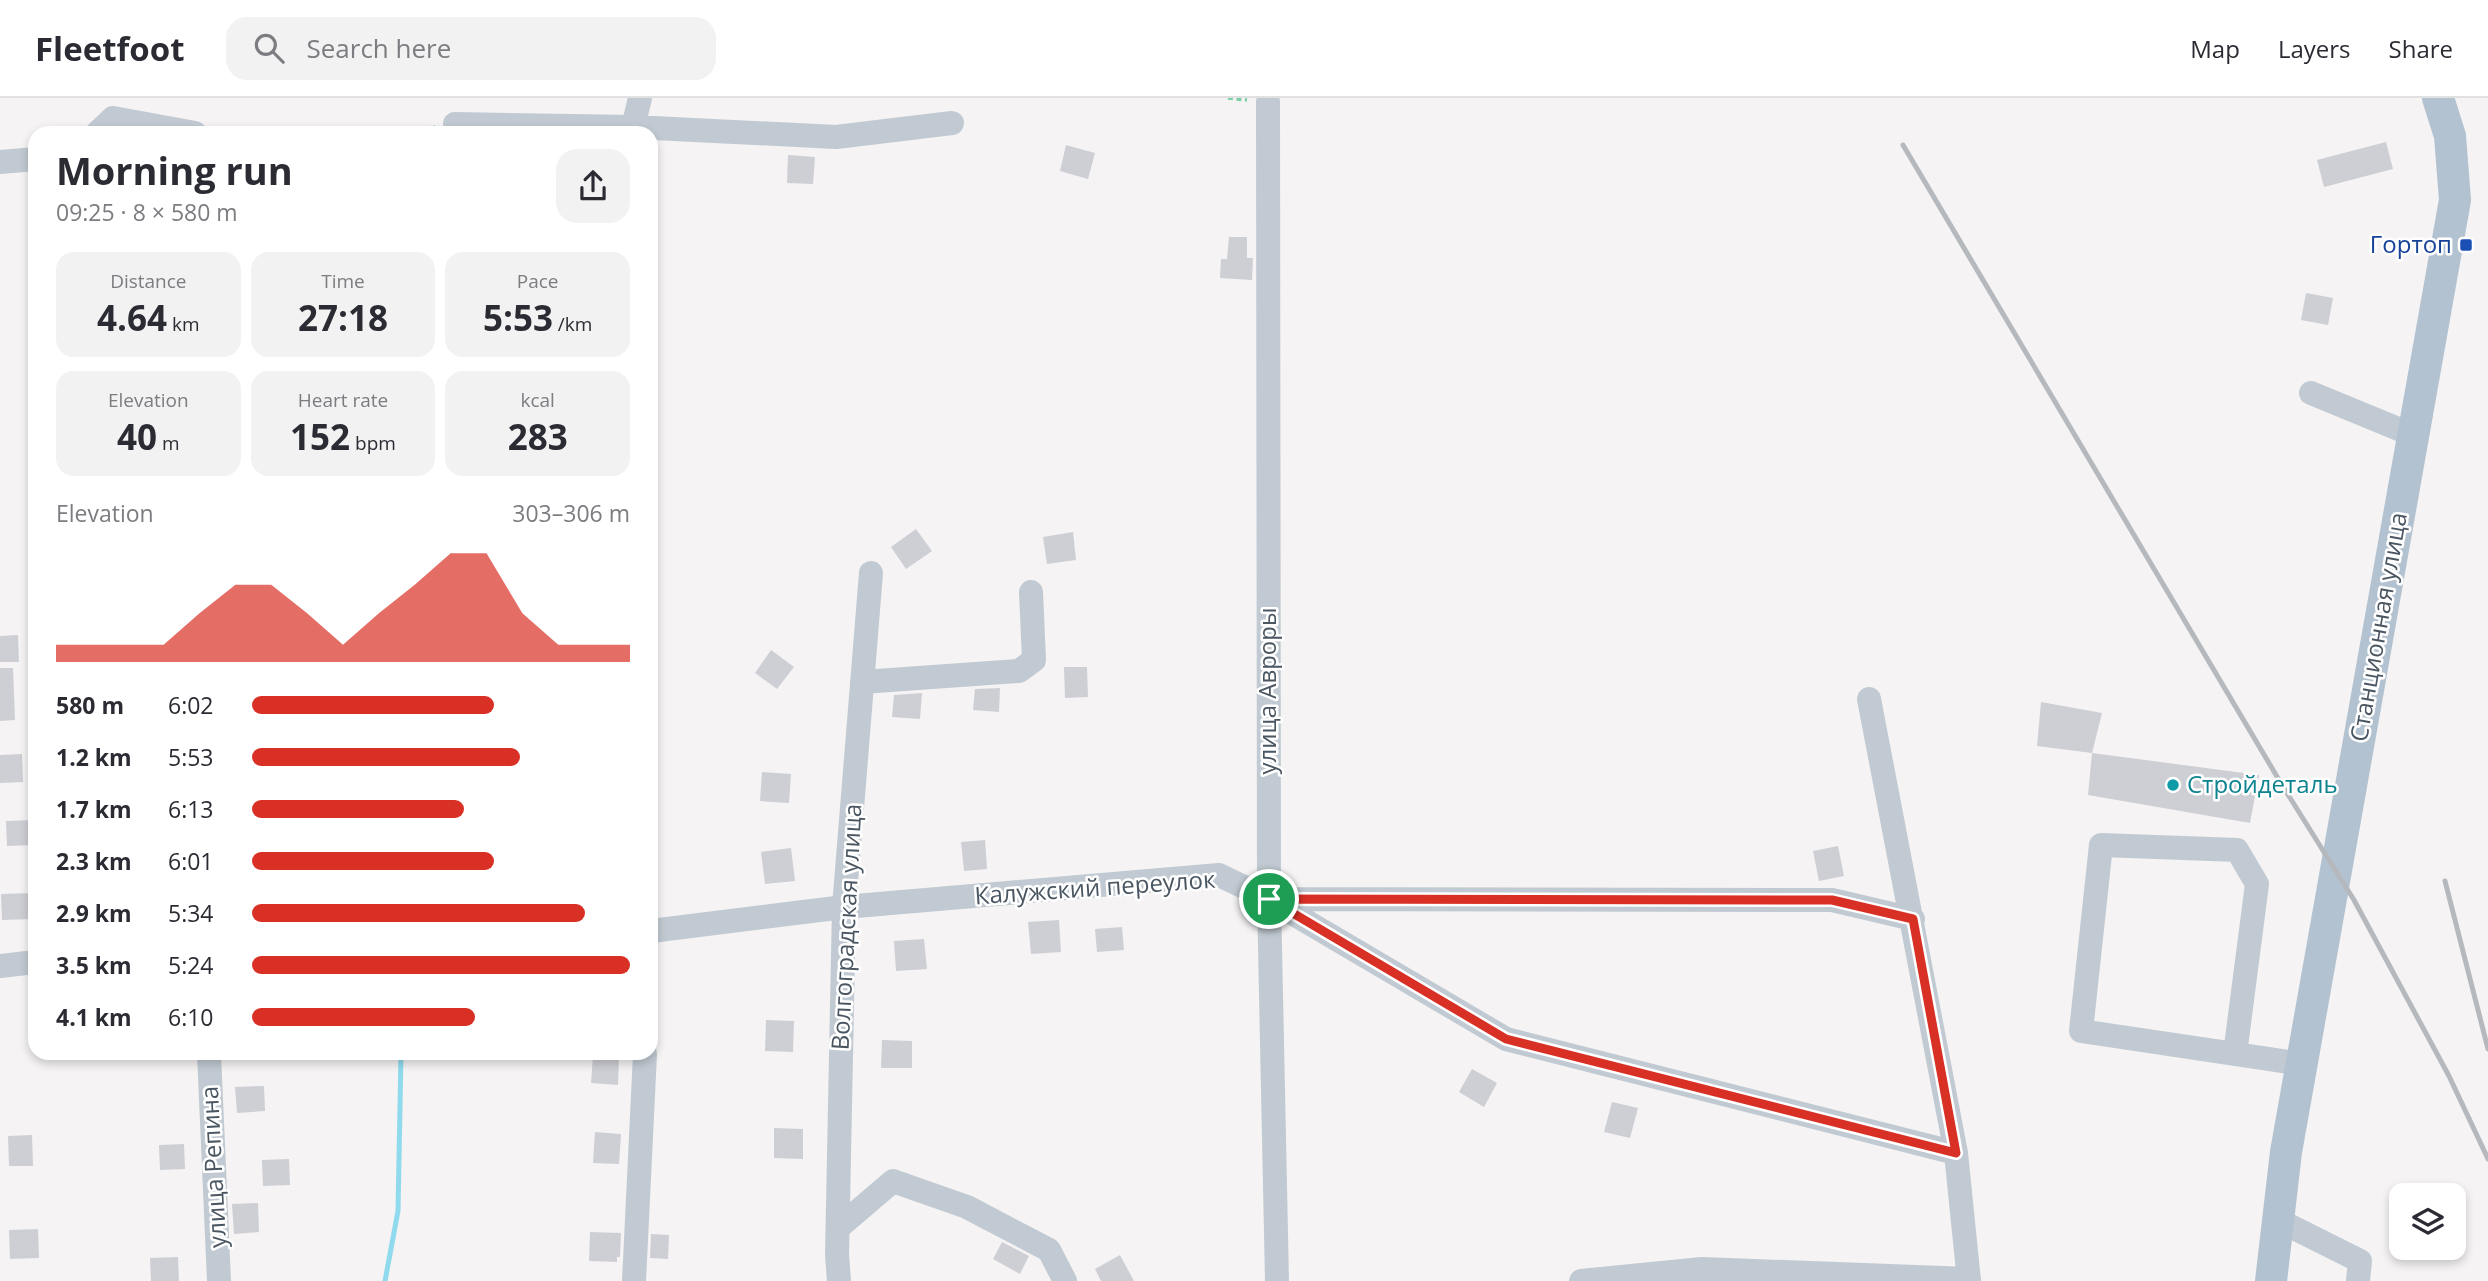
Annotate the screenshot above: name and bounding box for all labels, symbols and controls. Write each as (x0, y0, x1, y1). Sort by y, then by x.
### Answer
search box (226, 17, 716, 80)
text: Fleetfoot (35, 26, 184, 71)
icon: search (250, 29, 288, 67)
text: Search here (306, 30, 451, 66)
text: Map (2190, 32, 2240, 65)
text: Layers (2278, 32, 2351, 65)
text: Share (2389, 32, 2453, 65)
text: Morning run (56, 144, 293, 196)
button: share (556, 149, 630, 223)
text: 09:25 · 8 × 580 m (56, 196, 238, 228)
place label: Гортоп (2370, 227, 2452, 260)
marker: Гортоп (2458, 237, 2474, 253)
text: Distance (110, 268, 187, 294)
text: Time (321, 268, 365, 294)
text: Pace (517, 268, 559, 294)
text: 4.64 (97, 294, 167, 341)
text: 27:18 (298, 294, 388, 341)
text: 5:53 (483, 294, 553, 341)
text: km (167, 311, 200, 337)
text: /km (553, 311, 592, 337)
text: Elevation (108, 387, 189, 413)
text: Heart rate (298, 387, 388, 413)
text: kcal (520, 387, 555, 413)
text: 40 (117, 413, 157, 460)
text: 152 (290, 413, 350, 460)
text: 283 (508, 413, 568, 460)
text: m (157, 430, 180, 456)
text: bpm (350, 430, 396, 456)
text: Elevation (56, 497, 154, 529)
text: 303–306 m (512, 497, 630, 529)
street label: Станционная улица (2341, 510, 2414, 744)
street label: улица Авроры (1250, 608, 1283, 774)
text: 580 m (56, 689, 124, 721)
text: 6:02 (168, 689, 214, 721)
text: 1.2 km (56, 741, 132, 773)
text: 5:53 (168, 741, 214, 773)
place label: Стройдеталь (2187, 767, 2338, 800)
marker: Стройдеталь (2165, 777, 2181, 793)
text: 1.7 km (56, 793, 132, 825)
text: 6:13 (168, 793, 214, 825)
street label: Волгоградская улица (823, 803, 868, 1051)
text: 2.3 km (56, 845, 132, 877)
text: 6:01 (168, 845, 214, 877)
street label: Калужский переулок (973, 862, 1217, 911)
pin (1239, 869, 1299, 929)
icon: arrive (1250, 880, 1288, 918)
text: 2.9 km (56, 897, 132, 929)
text: 5:34 (168, 897, 214, 929)
text: 3.5 km (56, 949, 132, 981)
text: 5:24 (168, 949, 214, 981)
text: 4.1 km (56, 1001, 132, 1033)
text: 6:10 (168, 1001, 214, 1033)
street label: улица Репина (192, 1085, 233, 1249)
map controls (2389, 1183, 2466, 1260)
button: layers (2389, 1183, 2466, 1260)

